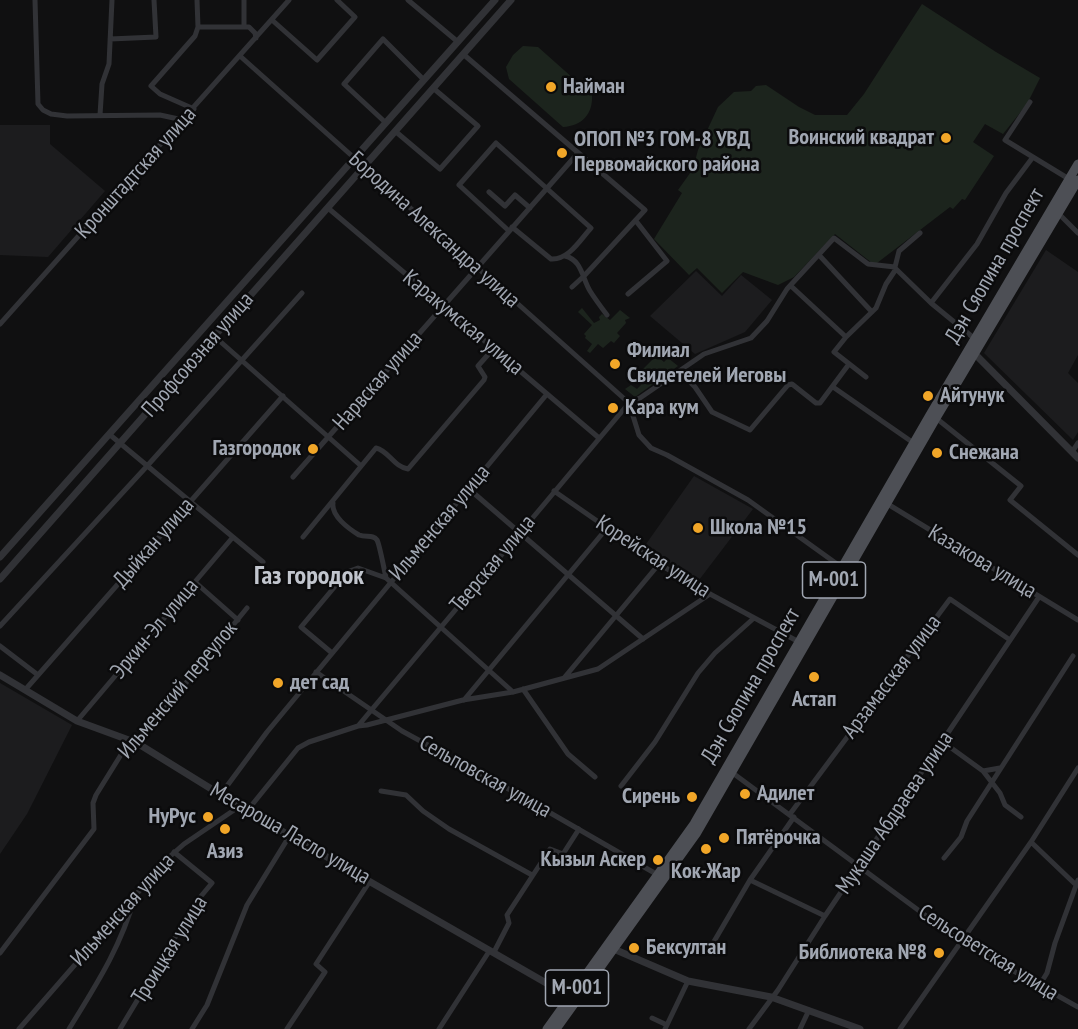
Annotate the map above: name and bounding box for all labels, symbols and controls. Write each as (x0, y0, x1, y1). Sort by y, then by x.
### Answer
place label: Найман (563, 74, 625, 100)
marker: Найман (544, 80, 558, 94)
street label: Кронштадтская улица (70, 102, 202, 244)
place label: Воинский квадрат (788, 125, 934, 151)
place label: ОПОП №3 ГОМ-8 УВД Первомайского района (574, 127, 760, 178)
marker: Воинский квадрат (939, 131, 953, 145)
street label: Бородина Александра улица (343, 146, 525, 314)
marker: ОПОП №3 ГОМ-8 УВД Первомайского района (555, 146, 569, 160)
street label: Дэн Сяопина проспект (940, 184, 1050, 348)
street label: Каракумская улица (397, 265, 529, 381)
street label: Профсоюзная улица (137, 287, 259, 423)
street label: Нарвская улица (328, 326, 428, 436)
place label: Филиал Свидетелей Иеговы (627, 338, 786, 390)
marker: Филиал Свидетелей Иеговы (608, 357, 622, 371)
place label: Айтунук (940, 383, 1005, 409)
marker: Айтунук (921, 389, 935, 403)
place label: Кара кум (625, 395, 699, 421)
marker: Кара кум (606, 401, 620, 415)
place label: Газгородок (213, 436, 301, 462)
place label: Снежана (949, 440, 1019, 466)
marker: Газгородок (306, 442, 320, 456)
marker: Снежана (930, 446, 944, 460)
street label: Ильменская улица (384, 460, 496, 586)
street label: Дыйкан улица (108, 493, 200, 593)
street label: Тверская улица (445, 510, 541, 618)
street label: Корейская улица (591, 510, 715, 604)
place label: Школа №15 (710, 515, 807, 541)
street label: Казакова улица (923, 519, 1041, 605)
marker: Школа №15 (691, 521, 705, 535)
district label: Газ городок (254, 561, 364, 593)
road number: M-001 (802, 562, 866, 598)
street label: Эркин-Эл улица (106, 574, 204, 684)
street label: Дэн Сяопина проспект (696, 604, 806, 768)
street label: Арзамасская улица (837, 610, 947, 744)
street label: Ильменский переулок (113, 616, 243, 764)
place label: дет сад (290, 670, 349, 696)
marker: Астап (807, 670, 821, 684)
marker: дет сад (271, 676, 285, 690)
place label: Астап (792, 687, 836, 713)
street label: Мукаша Абдраева улица (831, 727, 959, 899)
street label: Сельповская улица (414, 730, 556, 824)
street label: Месароша Ласло улица (205, 777, 375, 891)
place label: Адилет (757, 781, 814, 807)
place label: Сирень (622, 784, 680, 810)
marker: Адилет (738, 787, 752, 801)
marker: Сирень (685, 790, 699, 804)
place label: НуРус (149, 804, 196, 830)
marker: НуРус (201, 810, 215, 824)
marker: Азиз (218, 822, 232, 836)
place label: Пятёрочка (736, 825, 821, 851)
marker: Пятёрочка (717, 831, 731, 845)
place label: Азиз (207, 839, 243, 865)
marker: Кок-Жар (699, 842, 713, 856)
place label: Кызыл Аскер (540, 847, 646, 873)
street label: Ильменская улица (65, 848, 181, 972)
marker: Кызыл Аскер (651, 853, 665, 867)
place label: Кок-Жар (671, 859, 741, 885)
street label: Троицкая улица (127, 891, 213, 1009)
street label: Сельсоветская улица (913, 899, 1063, 1007)
place label: Бексултан (646, 935, 726, 961)
place label: Библиотека №8 (799, 940, 927, 966)
marker: Бексултан (627, 941, 641, 955)
marker: Библиотека №8 (932, 946, 946, 960)
road number: M-001 (546, 970, 608, 1006)

